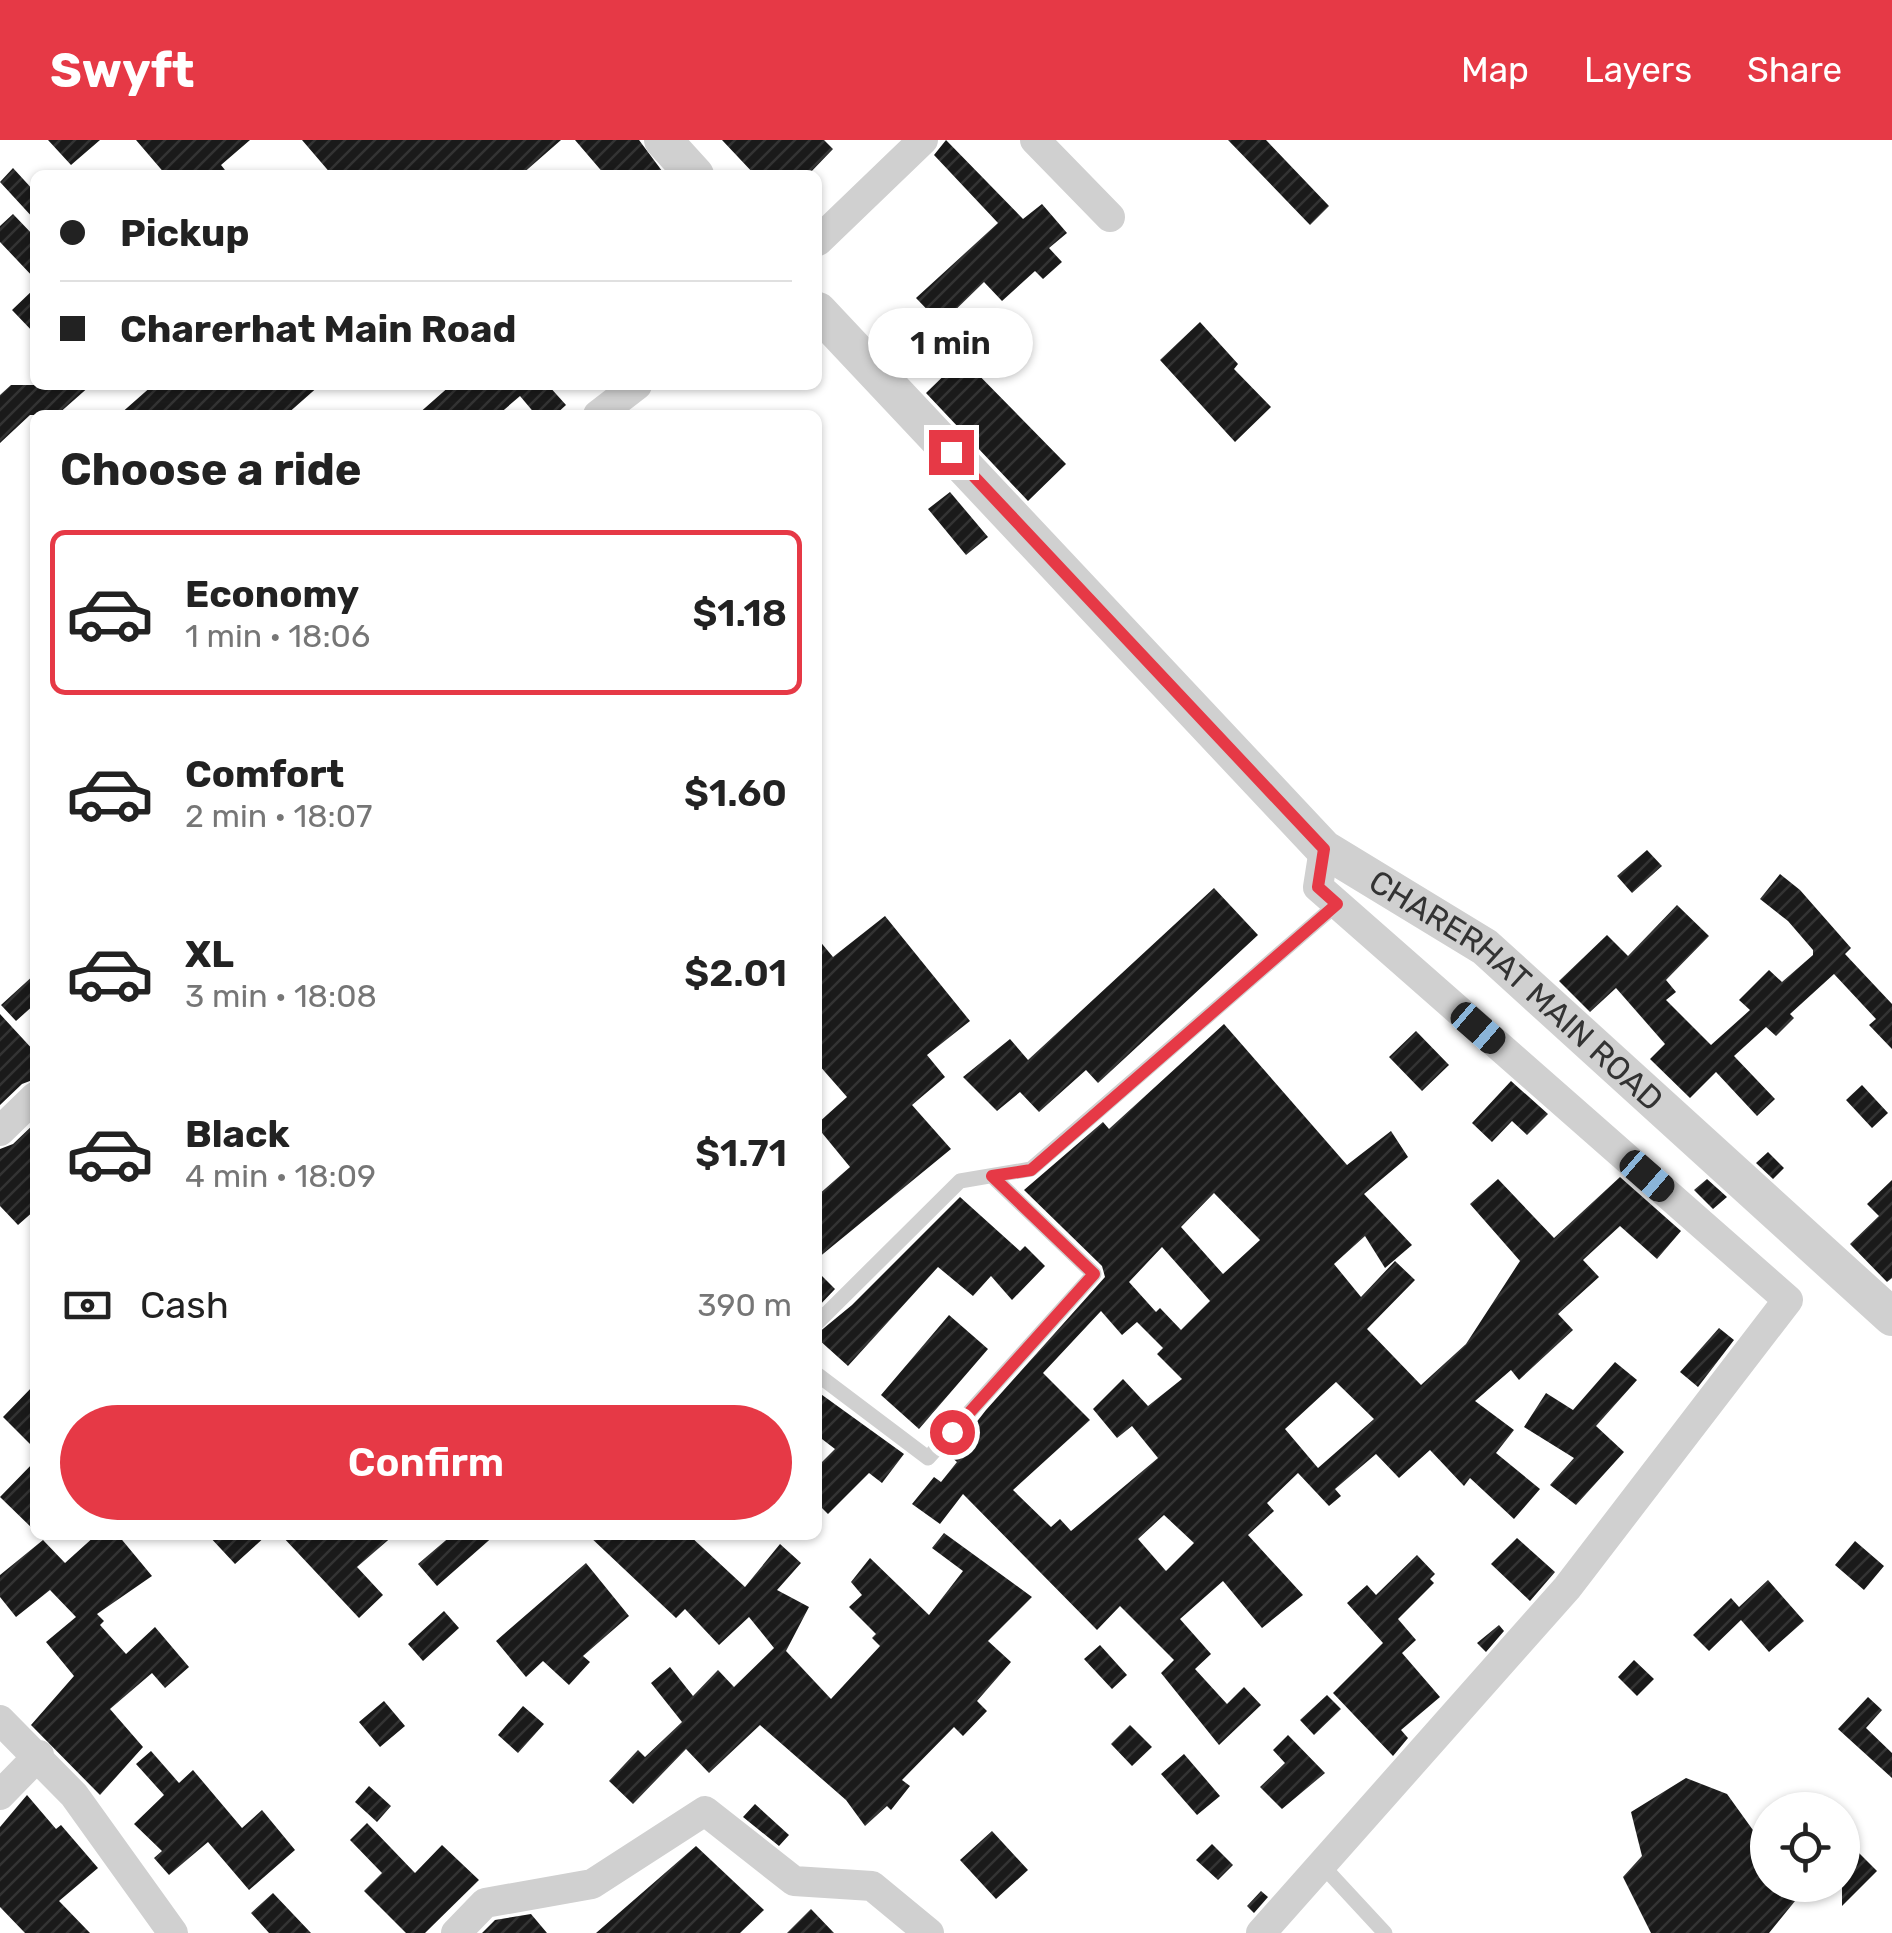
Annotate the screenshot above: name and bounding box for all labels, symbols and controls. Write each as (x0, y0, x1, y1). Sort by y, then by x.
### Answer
text: Swyft (50, 42, 194, 99)
text: Map (1461, 49, 1529, 91)
text: Layers (1584, 49, 1692, 91)
text: Share (1747, 49, 1842, 91)
text: Pickup (120, 210, 249, 256)
text: Charerhat Main Road (120, 306, 516, 352)
callout: 1 min (868, 307, 1034, 377)
text: 1 min (910, 324, 991, 362)
route end (929, 430, 974, 475)
text: Choose a ride (60, 443, 362, 496)
icon: car (65, 568, 155, 658)
text: Economy (185, 571, 359, 617)
text: $1.18 (692, 590, 787, 636)
text: 1 min · 18:06 (185, 617, 370, 655)
icon: car (65, 748, 155, 838)
text: Comfort (185, 751, 344, 797)
text: $1.60 (684, 770, 787, 816)
text: 2 min · 18:07 (185, 797, 372, 835)
street label: CHARERHAT MAIN ROAD (1362, 862, 1671, 1118)
icon: car (65, 928, 155, 1018)
text: XL (185, 931, 234, 977)
text: $2.01 (684, 950, 787, 996)
text: 3 min · 18:08 (185, 977, 377, 1015)
car (1446, 997, 1510, 1059)
icon: car (65, 1108, 155, 1198)
text: Black (185, 1111, 290, 1157)
text: $1.71 (695, 1130, 787, 1176)
car (1615, 1145, 1679, 1207)
text: 4 min · 18:09 (185, 1157, 376, 1195)
icon: cash (60, 1278, 115, 1333)
text: Cash (140, 1282, 229, 1328)
text: 390 m (697, 1286, 792, 1324)
button: Confirm (60, 1405, 792, 1520)
route start (930, 1410, 975, 1455)
map controls (1750, 1792, 1860, 1902)
button: locate (1750, 1792, 1860, 1902)

